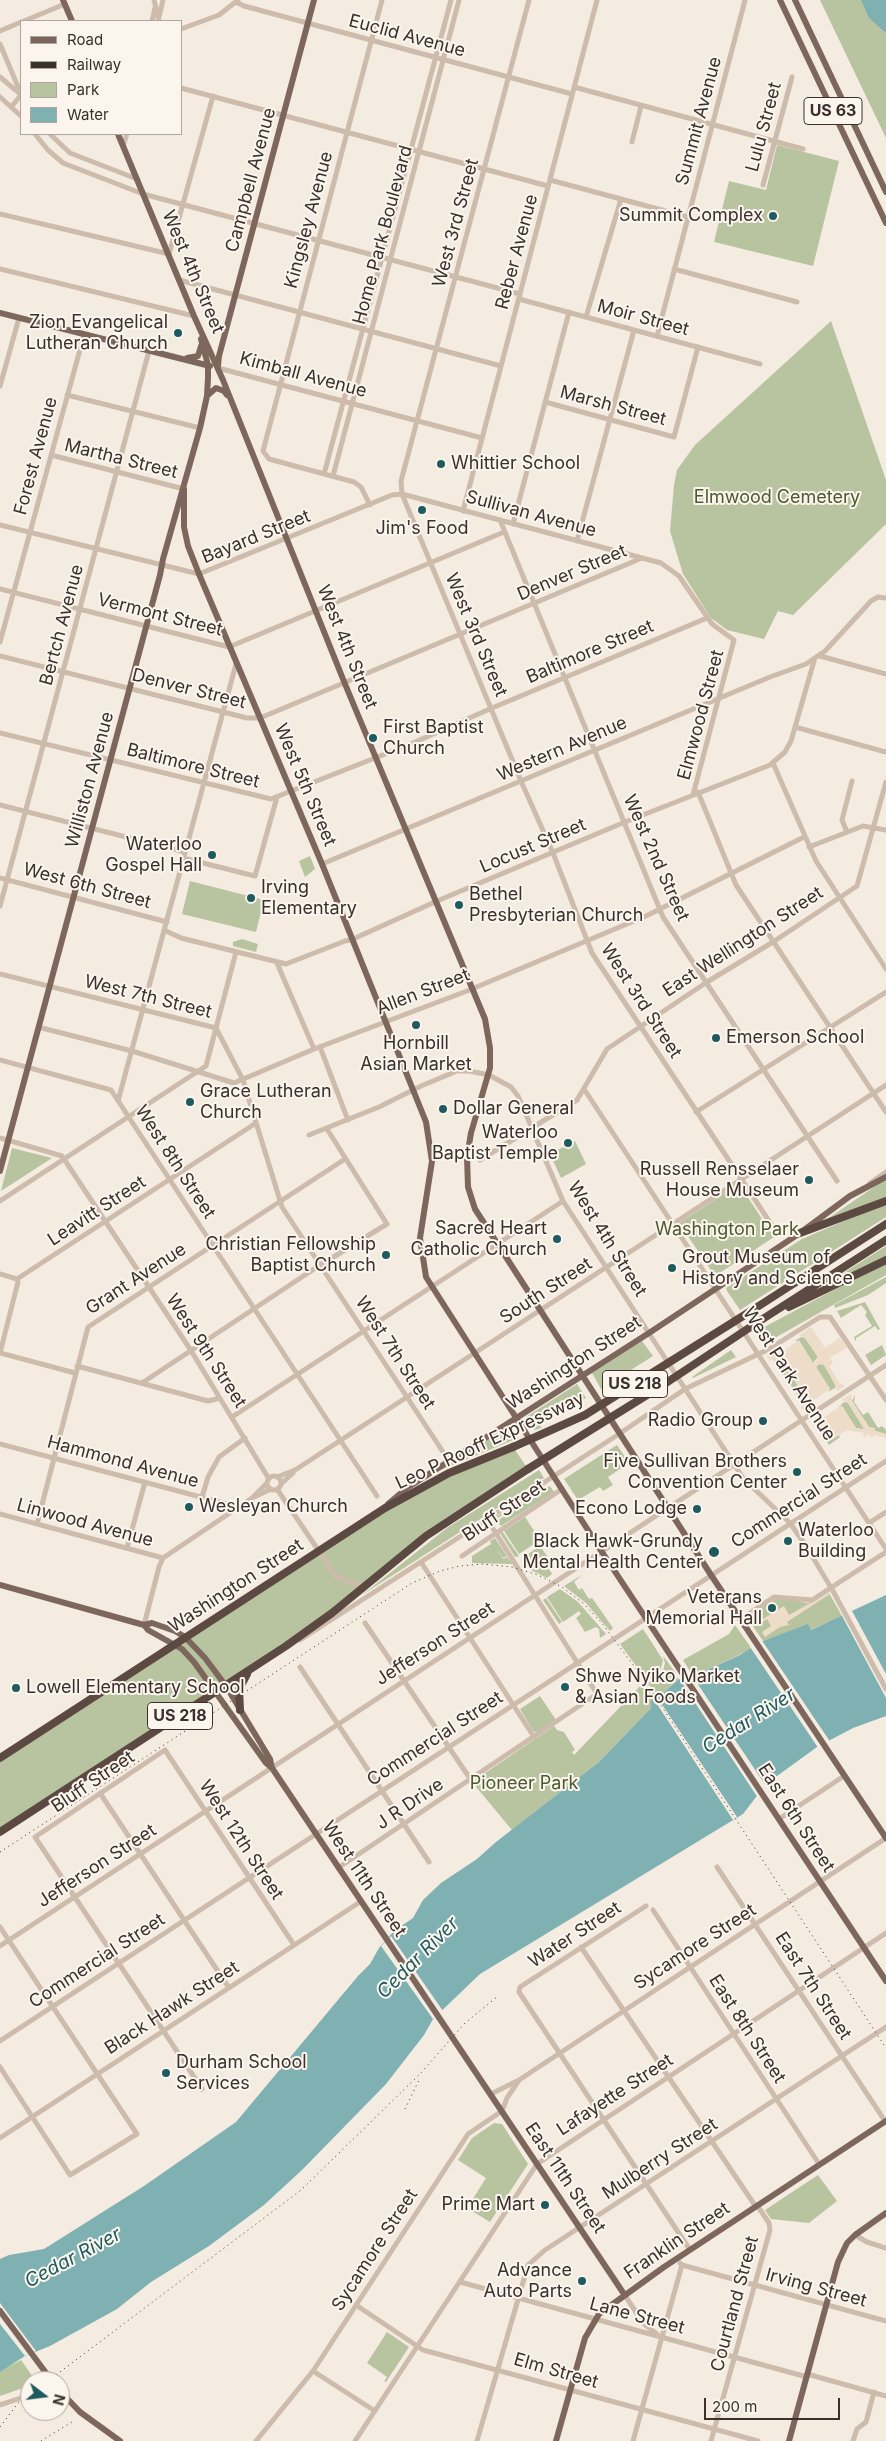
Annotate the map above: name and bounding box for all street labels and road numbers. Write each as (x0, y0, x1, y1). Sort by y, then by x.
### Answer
street label: Euclid Avenue (346, 10, 468, 62)
street label: Summit Avenue (671, 54, 727, 188)
street label: Lulu Street (742, 80, 786, 174)
road number: US 63 (804, 98, 862, 124)
street label: Campbell Avenue (221, 105, 281, 255)
street label: Home Park Boulevard (349, 143, 417, 327)
street label: Kingsley Avenue (280, 149, 338, 291)
street label: West 3rd Street (428, 156, 484, 290)
street label: Reber Avenue (491, 192, 543, 312)
street label: West 4th Street (157, 207, 229, 337)
street label: Moir Street (595, 295, 691, 341)
street label: Kimball Avenue (237, 348, 369, 402)
street label: Marsh Street (557, 381, 669, 431)
street label: Forest Avenue (10, 395, 62, 517)
street label: Martha Street (62, 434, 180, 484)
street label: Sullivan Avenue (463, 486, 599, 542)
street label: Bayard Street (199, 505, 313, 569)
street label: Denver Street (514, 540, 630, 606)
street label: Bertch Avenue (35, 562, 89, 688)
street label: West 3rd Street (440, 570, 512, 700)
street label: West 4th Street (312, 582, 382, 712)
street label: Vermont Street (95, 589, 225, 641)
street label: Baltimore Street (523, 615, 657, 689)
street label: Elmwood Street (673, 648, 729, 782)
street label: Denver Street (130, 664, 248, 714)
street label: Williston Avenue (61, 710, 119, 850)
street label: Western Avenue (494, 712, 630, 786)
street label: West 5th Street (269, 720, 341, 850)
street label: Baltimore Street (124, 739, 262, 793)
street label: West 2nd Street (618, 791, 694, 925)
street label: Locust Street (477, 814, 589, 878)
street label: West 6th Street (21, 859, 153, 913)
street label: East Wellington Street (659, 882, 827, 1002)
street label: West 3rd Street (596, 940, 686, 1062)
street label: Allen Street (373, 964, 473, 1020)
street label: West 7th Street (82, 971, 214, 1023)
street label: West 8th Street (130, 1101, 220, 1223)
street label: Leavitt Street (44, 1171, 150, 1251)
street label: West 4th Street (563, 1177, 651, 1301)
street label: Grant Avenue (82, 1239, 190, 1319)
street label: South Street (496, 1253, 596, 1329)
street label: West 9th Street (161, 1290, 251, 1412)
street label: West 7th Street (350, 1292, 440, 1414)
street label: West Park Avenue (738, 1303, 840, 1445)
street label: Washington Street (503, 1311, 645, 1415)
road number: US 218 (602, 1370, 668, 1398)
street label: Leo P Rooff Expressway (392, 1388, 588, 1494)
street label: Hammond Avenue (45, 1431, 201, 1493)
street label: Commercial Street (727, 1449, 871, 1553)
street label: Bluff Street (458, 1475, 550, 1547)
street label: Linwood Avenue (14, 1494, 156, 1552)
street label: Washington Street (165, 1534, 307, 1638)
street label: Jefferson Street (372, 1598, 498, 1690)
street label: Commercial Street (363, 1687, 507, 1791)
road number: US 218 (148, 1702, 212, 1730)
street label: Bluff Street (47, 1746, 139, 1818)
street label: East 6th Street (753, 1760, 839, 1876)
street label: J R Drive (372, 1774, 448, 1834)
street label: West 12th Street (194, 1776, 288, 1904)
street label: West 11th Street (317, 1817, 411, 1941)
street label: Jefferson Street (34, 1820, 160, 1912)
street label: Water Street (525, 1897, 625, 1973)
street label: Sycamore Street (630, 1899, 760, 1995)
street label: Commercial Street (25, 1909, 169, 2013)
street label: East 7th Street (770, 1928, 856, 2044)
street label: Black Hawk Street (101, 1957, 243, 2059)
street label: East 8th Street (704, 1971, 790, 2087)
street label: Lafayette Street (553, 2049, 677, 2141)
street label: Mulberry Street (598, 2114, 722, 2204)
street label: East 11th Street (520, 2119, 610, 2237)
street label: Sycamore Street (327, 2185, 423, 2315)
street label: Franklin Street (620, 2198, 734, 2284)
street label: Courtland Street (707, 2234, 763, 2374)
street label: Irving Street (763, 2264, 869, 2312)
street label: Lane Street (587, 2293, 687, 2339)
street label: Elm Street (511, 2349, 601, 2393)

